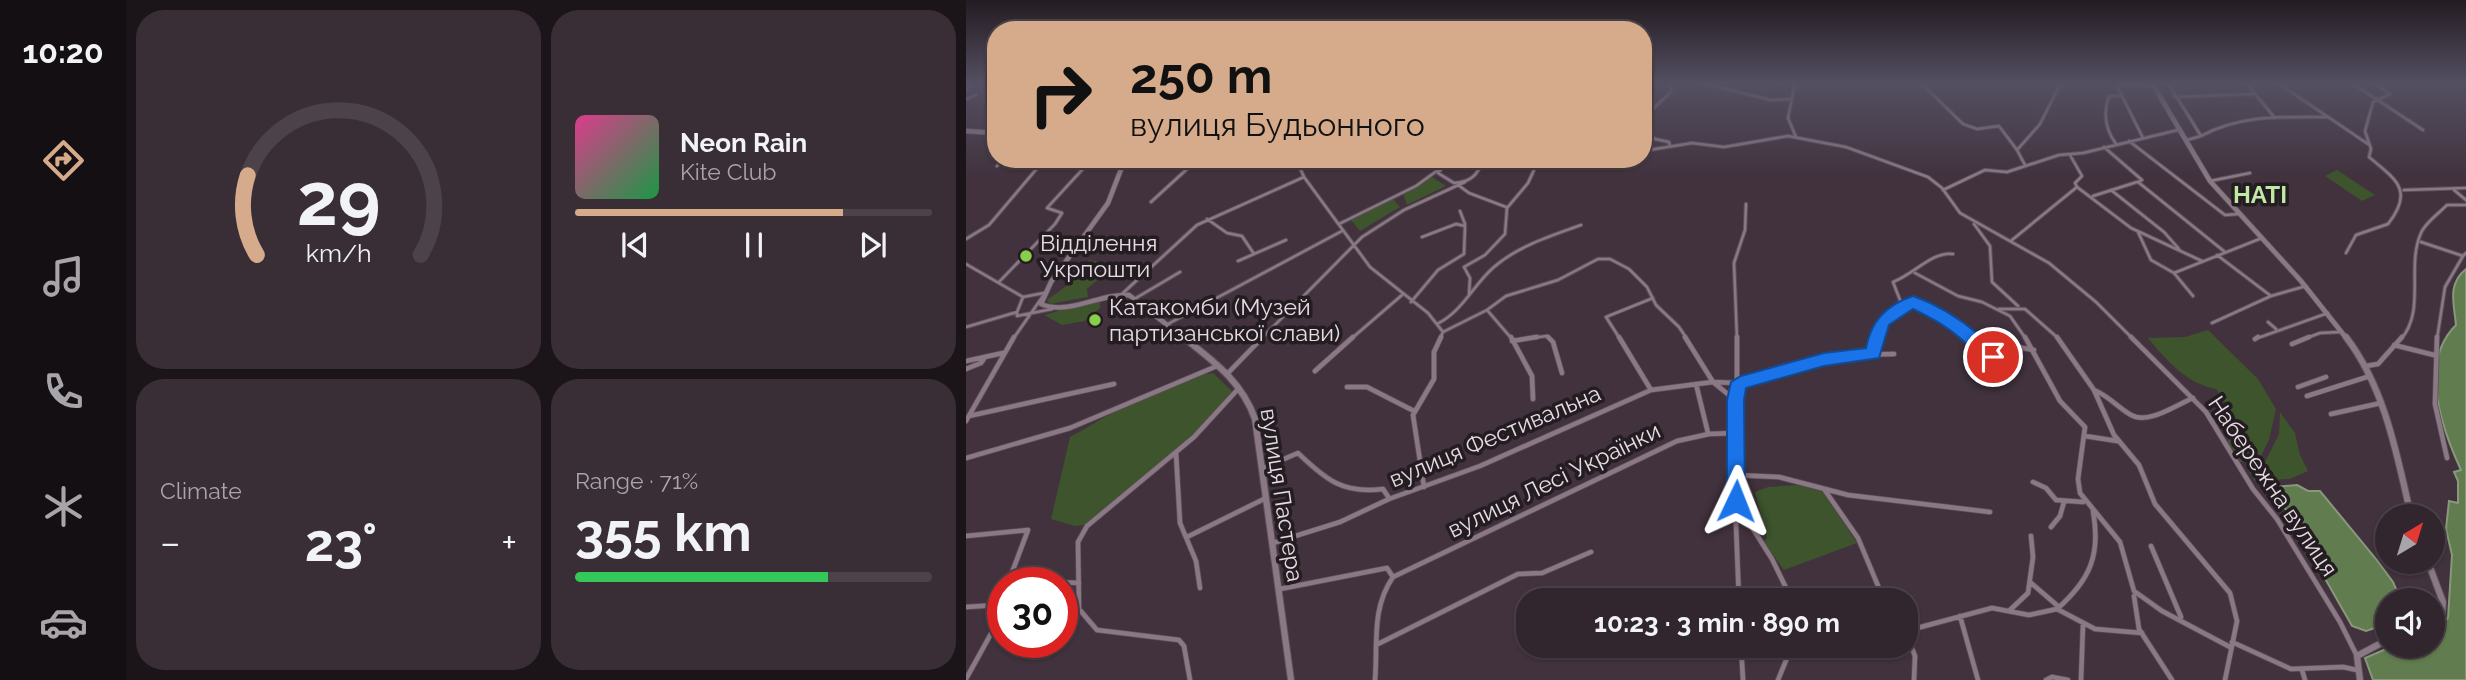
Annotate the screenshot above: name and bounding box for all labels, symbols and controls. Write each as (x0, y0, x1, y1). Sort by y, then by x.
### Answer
text: 10:20 (22, 33, 104, 70)
text: 250 m (1130, 47, 1272, 104)
icon: right (1015, 49, 1106, 140)
text: вулиця Будьонного (1130, 106, 1425, 143)
text: Neon Rain (680, 128, 807, 158)
icon: directions (39, 136, 88, 185)
text: 29 (297, 158, 380, 243)
text: Kite Club (680, 158, 777, 185)
district label: НАТІ (2233, 180, 2287, 209)
icon: previous (616, 226, 654, 264)
icon: pause (735, 226, 773, 264)
icon: next (854, 226, 892, 264)
place label: Відділення Укрпошти (1040, 229, 1157, 282)
text: km/h (306, 238, 371, 268)
marker: Відділення Укрпошти (1018, 248, 1034, 264)
icon: music (39, 252, 88, 301)
place label: Катакомби (Музей партизанської слави) (1109, 293, 1340, 346)
marker: Катакомби (Музей партизанської слави) (1087, 312, 1103, 328)
pin (1963, 327, 2023, 387)
icon: arrive (1974, 338, 2012, 376)
icon: phone (39, 367, 88, 416)
street label: вулиця Фестивальна (1385, 379, 1605, 492)
street label: Набережна вулиця (2203, 391, 2344, 581)
street label: вулиця Пастера (1255, 406, 1310, 584)
street label: вулиця Лесі Українки (1443, 416, 1665, 543)
position arrow (1699, 464, 1773, 538)
text: Range · 71% (575, 467, 698, 494)
text: Climate (160, 477, 242, 504)
icon: climate (39, 482, 88, 531)
text: 355 km (575, 502, 752, 563)
north arrow (2375, 504, 2445, 574)
map controls (2375, 504, 2445, 658)
text: 23° (305, 512, 377, 573)
text: − (160, 520, 180, 565)
text: + (501, 520, 517, 565)
speed limit sign: 30 (987, 567, 1078, 658)
button: sound (2375, 588, 2445, 658)
icon: car (39, 598, 88, 647)
text: 10:23 · 3 min · 890 m (1594, 608, 1840, 638)

